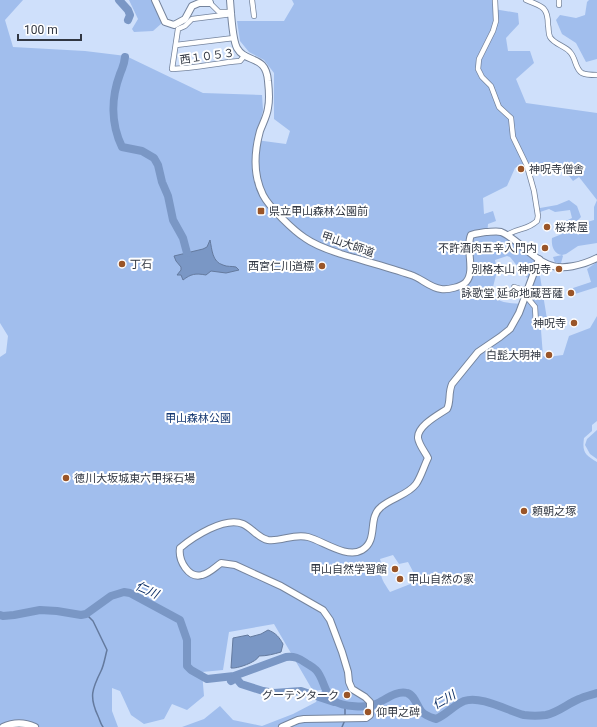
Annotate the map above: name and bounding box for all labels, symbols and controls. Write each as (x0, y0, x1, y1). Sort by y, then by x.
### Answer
scale bar (18, 16, 81, 42)
text: 100 m (24, 23, 58, 37)
street label: 西１０５３ (179, 46, 235, 67)
place label: 神呪寺僧舎 (529, 163, 584, 176)
marker: 神呪寺僧舎 (516, 164, 526, 174)
place label: 県立甲山森林公園前 (269, 205, 368, 218)
marker: 県立甲山森林公園前 (256, 206, 266, 216)
place label: 桜茶屋 (555, 221, 588, 234)
marker: 桜茶屋 (542, 222, 552, 232)
street label: 甲山大師道 (320, 229, 376, 260)
place label: 不許酒肉五辛入門内 (438, 242, 537, 255)
marker: 不許酒肉五辛入門内 (540, 243, 550, 253)
place label: 丁石 (130, 258, 152, 271)
marker: 丁石 (117, 259, 127, 269)
place label: 西宮仁川道標 (248, 260, 314, 273)
marker: 西宮仁川道標 (317, 261, 327, 271)
place label: 別格本山 神呪寺 (471, 263, 551, 276)
marker: 別格本山 神呪寺 (554, 264, 564, 274)
place label: 詠歌堂 延命地蔵菩薩 (461, 287, 563, 300)
marker: 詠歌堂 延命地蔵菩薩 (566, 288, 576, 298)
place label: 神呪寺 (533, 317, 566, 330)
marker: 神呪寺 (569, 318, 579, 328)
place label: 白髭大明神 (486, 349, 541, 362)
marker: 白髭大明神 (544, 350, 554, 360)
park label: 甲山森林公園 (165, 412, 231, 425)
place label: 徳川大坂城東六甲採石場 (74, 472, 195, 485)
marker: 徳川大坂城東六甲採石場 (61, 473, 71, 483)
place label: 頼朝之塚 (532, 505, 576, 518)
marker: 頼朝之塚 (519, 506, 529, 516)
place label: 甲山自然学習館 (310, 563, 387, 576)
marker: 甲山自然学習館 (390, 564, 400, 574)
place label: 甲山自然の家 (408, 573, 474, 586)
marker: 甲山自然の家 (395, 574, 405, 584)
water label: 仁川 (133, 579, 163, 602)
water label: 仁川 (430, 687, 460, 712)
place label: グーテンターク (262, 689, 339, 702)
marker: グーテンターク (342, 690, 352, 700)
place label: 仰甲之碑 (376, 706, 420, 719)
marker: 仰甲之碑 (363, 707, 373, 717)

